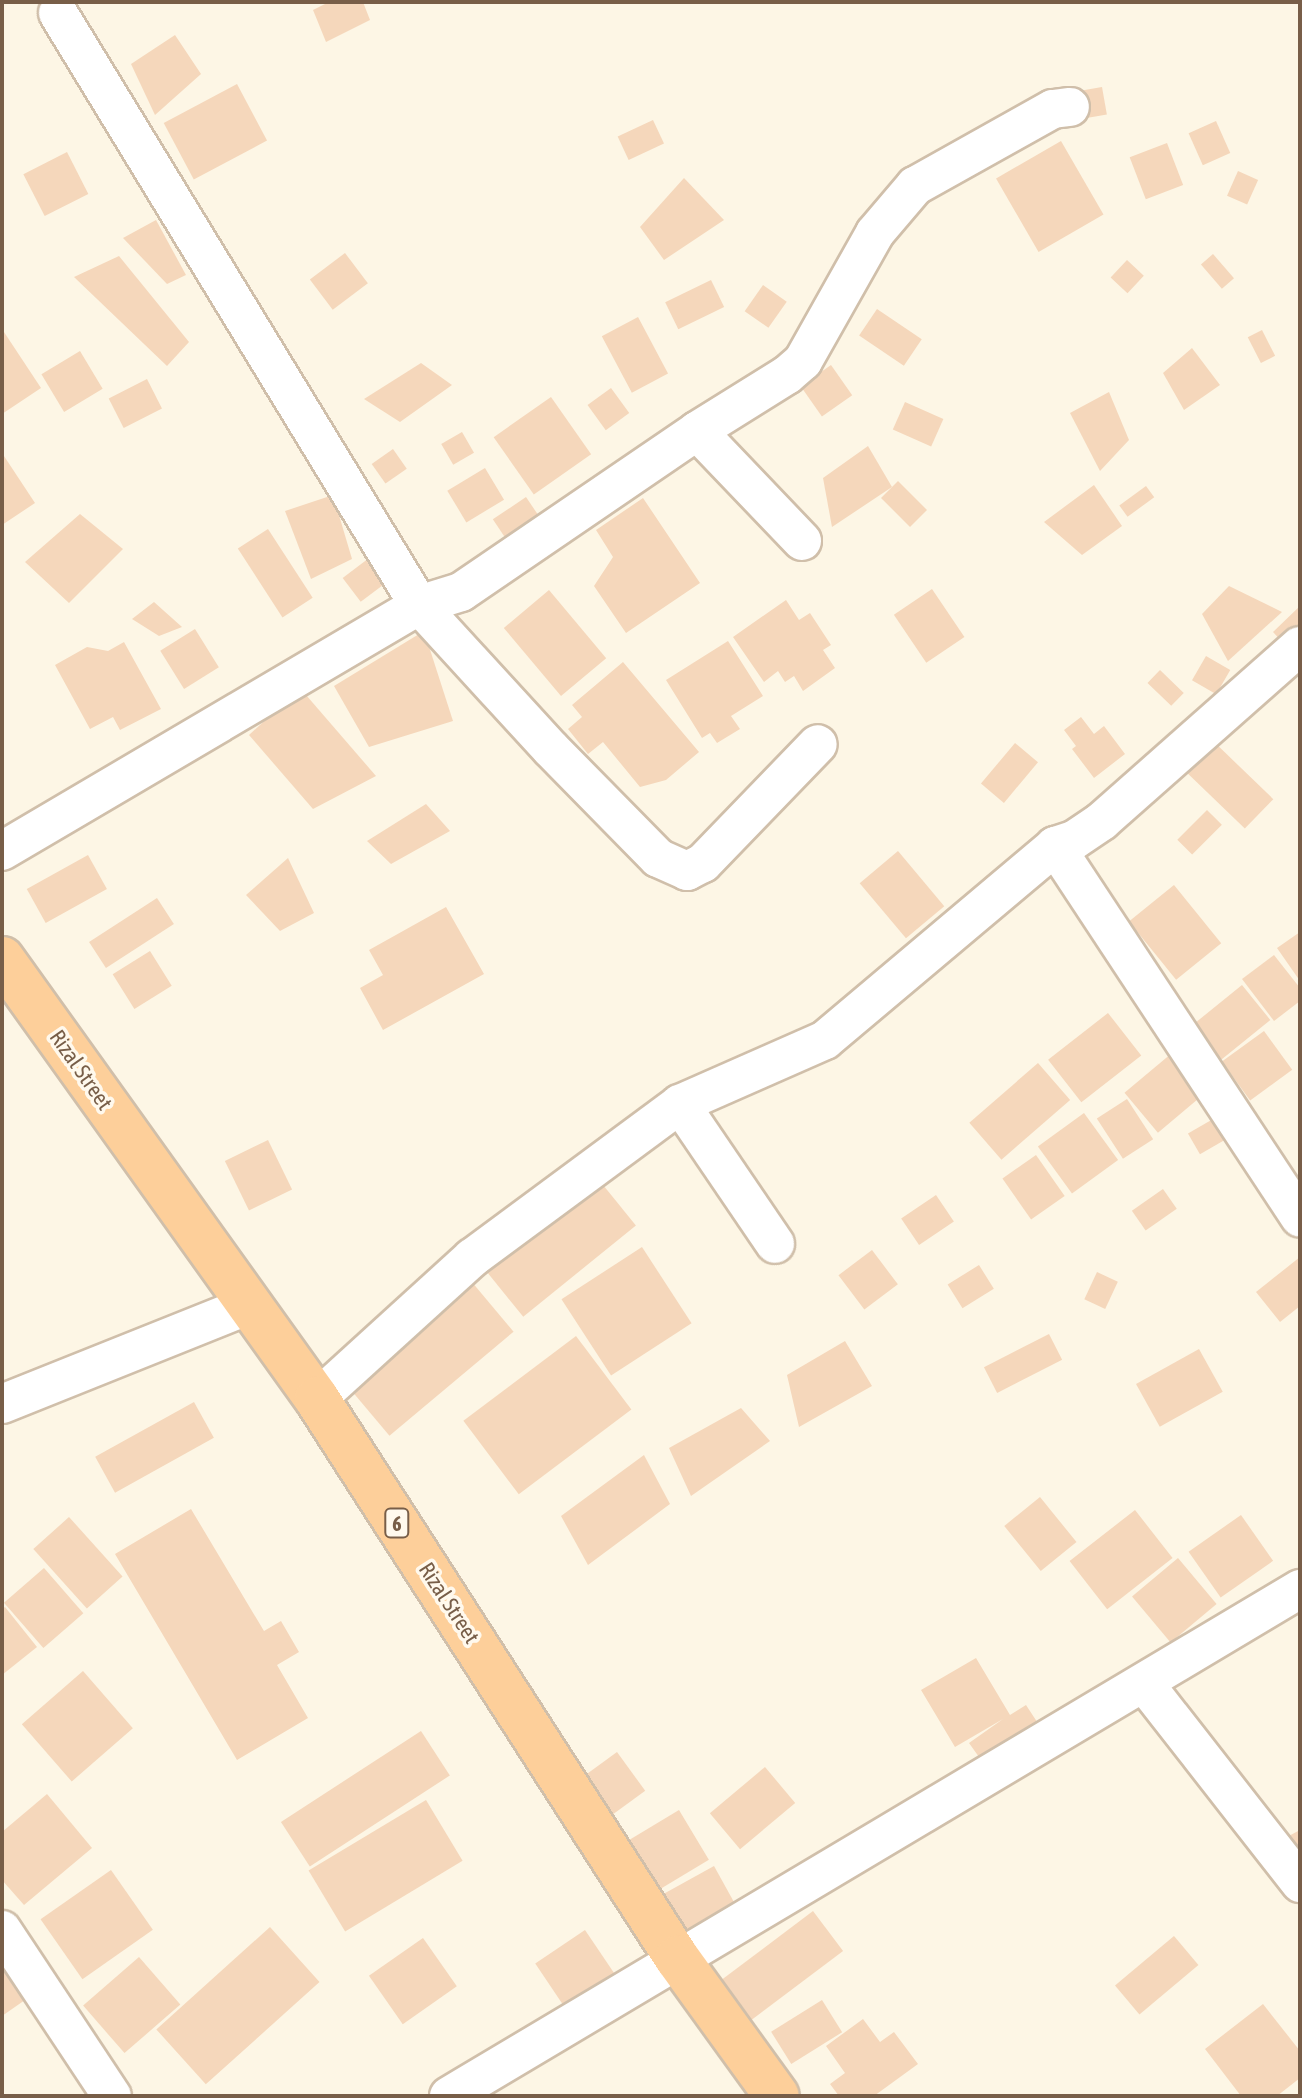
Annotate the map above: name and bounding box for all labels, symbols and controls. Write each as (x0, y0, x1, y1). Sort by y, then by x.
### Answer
street label: Rizal Street (44, 1025, 118, 1115)
road number: 6 (383, 1507, 411, 1539)
street label: Rizal Street (413, 1558, 485, 1648)

